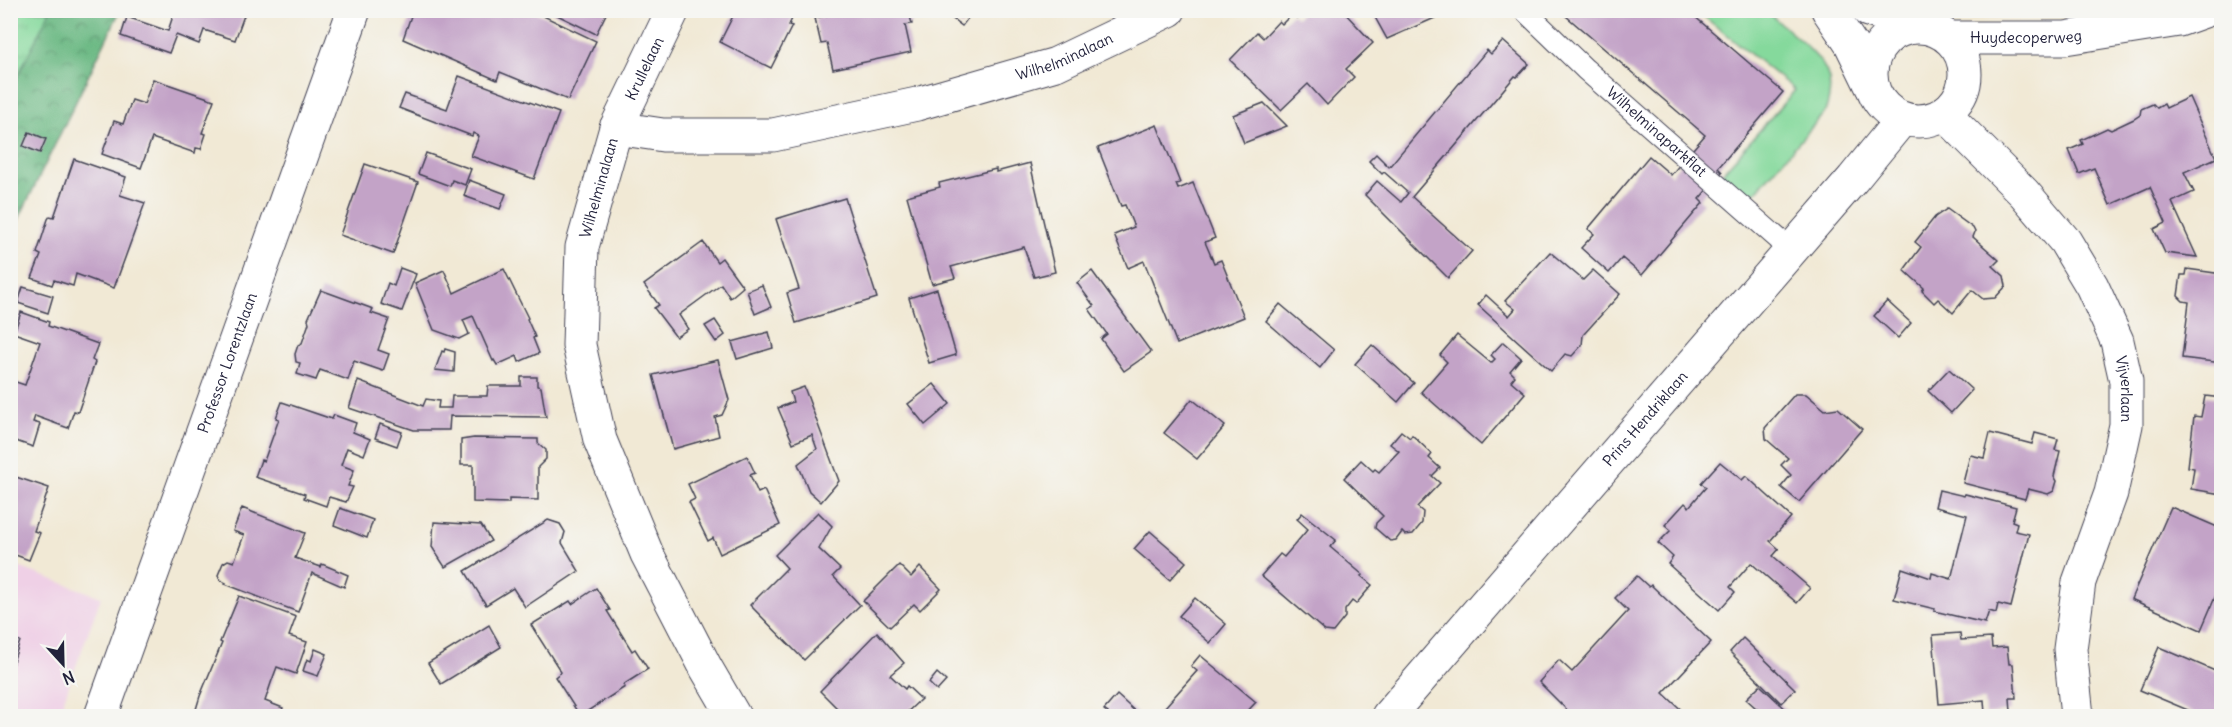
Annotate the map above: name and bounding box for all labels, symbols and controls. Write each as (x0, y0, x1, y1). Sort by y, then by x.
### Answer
street label: Huydecoperweg (1970, 25, 2083, 47)
street label: Wilhelminalaan (1013, 28, 1116, 84)
street label: Krullelaan (621, 33, 668, 103)
street label: Wilhelminaparkflat (1603, 82, 1711, 181)
street label: Wilhelminalaan (575, 135, 622, 240)
street label: Professor Lorentzlaan (193, 290, 261, 436)
street label: Vijverlaan (2112, 354, 2136, 423)
street label: Prins Hendriklaan (1598, 367, 1692, 470)
north arrow (33, 634, 93, 694)
text: N (60, 667, 77, 689)

